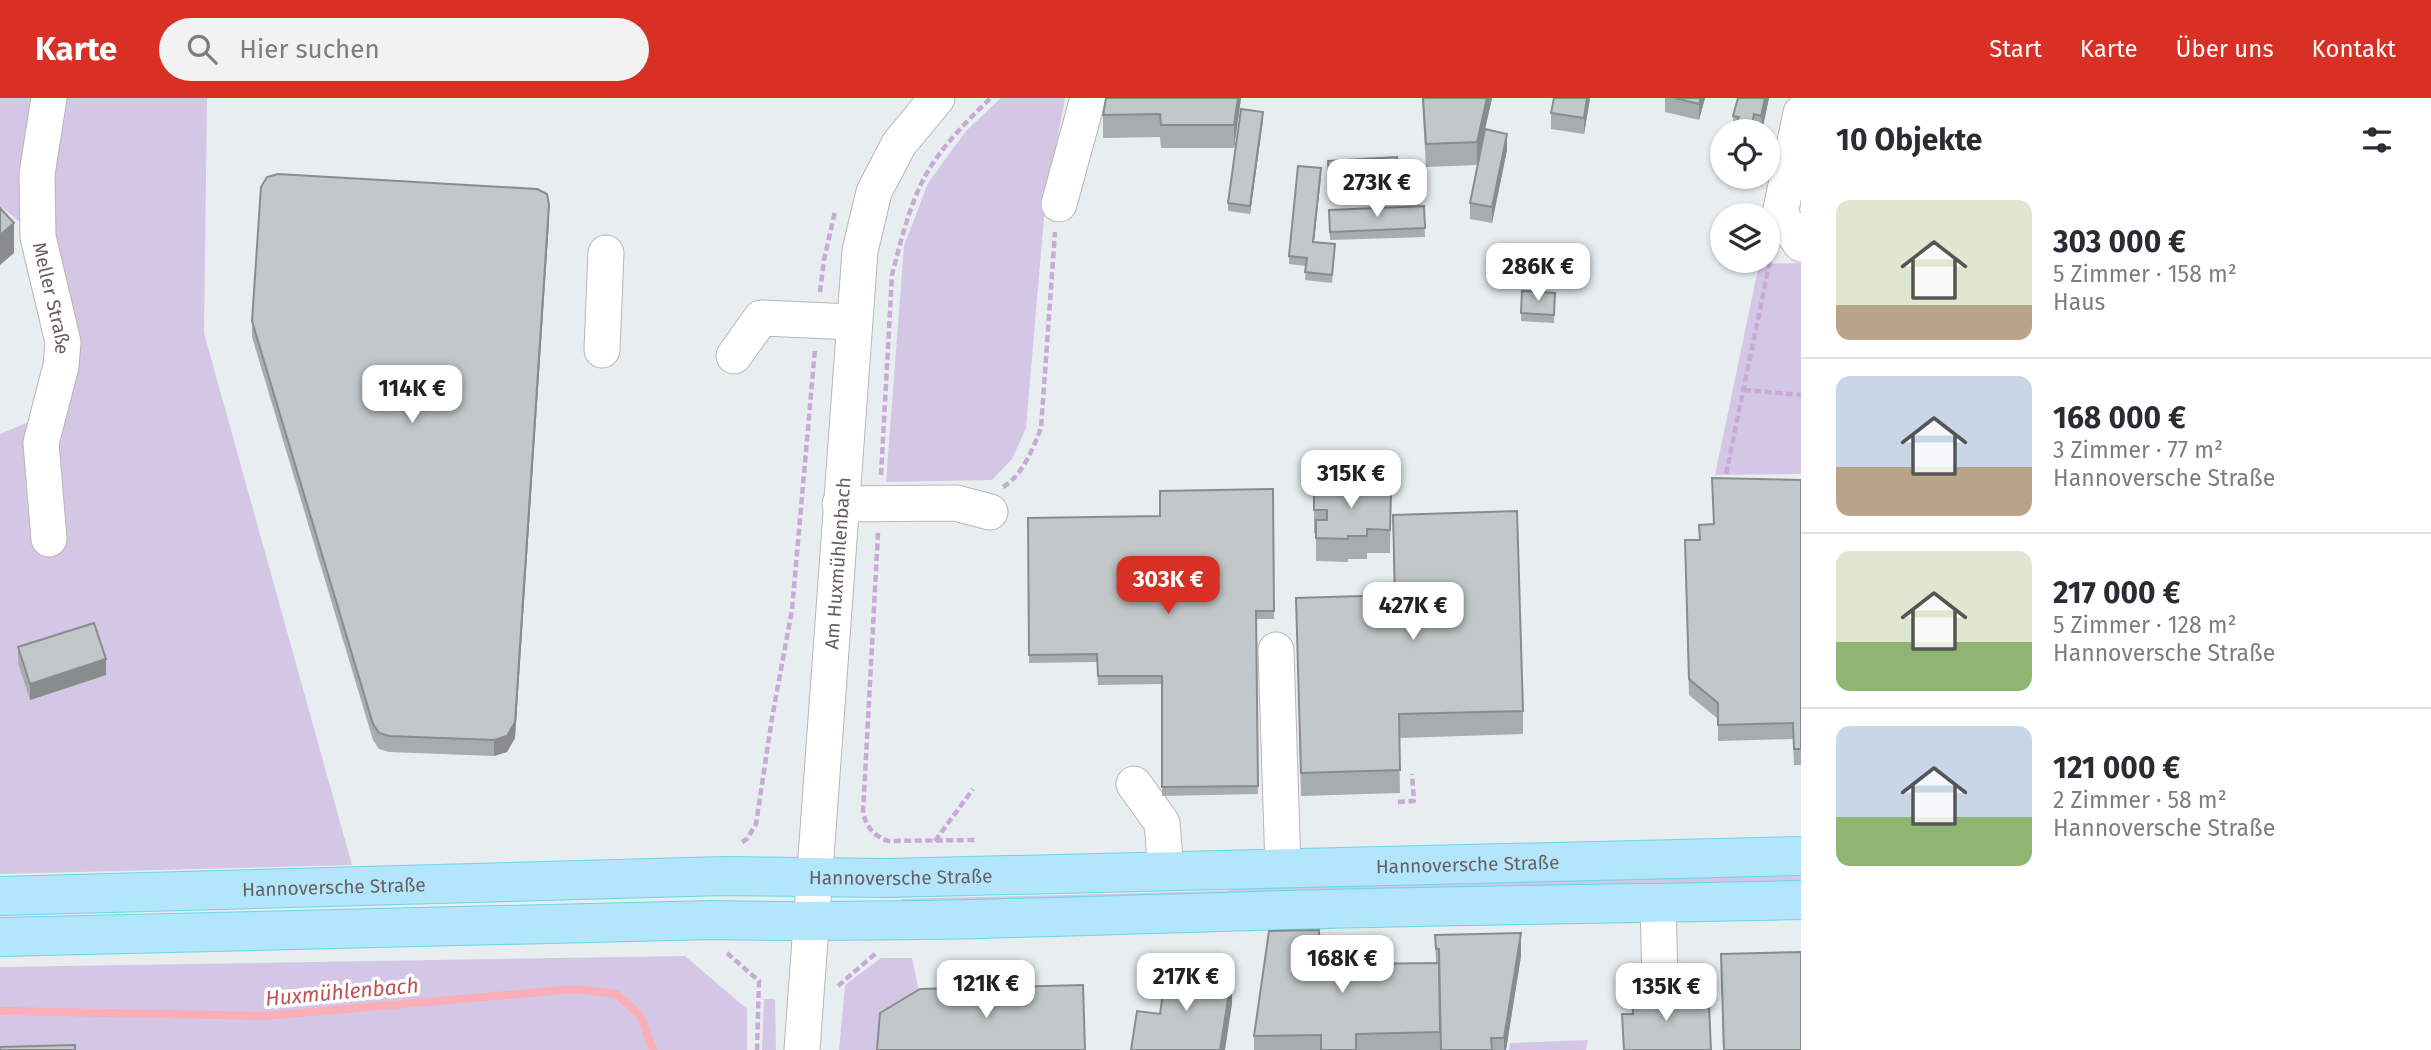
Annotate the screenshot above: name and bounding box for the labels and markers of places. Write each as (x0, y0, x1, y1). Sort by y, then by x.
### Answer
pin: 273K € (1320, 159, 1434, 219)
pin: 286K € (1481, 244, 1595, 303)
pin: 114K € (355, 366, 469, 425)
pin: 315K € (1294, 450, 1408, 510)
pin: 303K € (1111, 556, 1225, 616)
pin: 427K € (1356, 582, 1470, 642)
pin: 168K € (1285, 936, 1399, 995)
pin: 217K € (1129, 954, 1243, 1013)
pin: 121K € (929, 960, 1043, 1020)
pin: 135K € (1609, 964, 1723, 1023)

